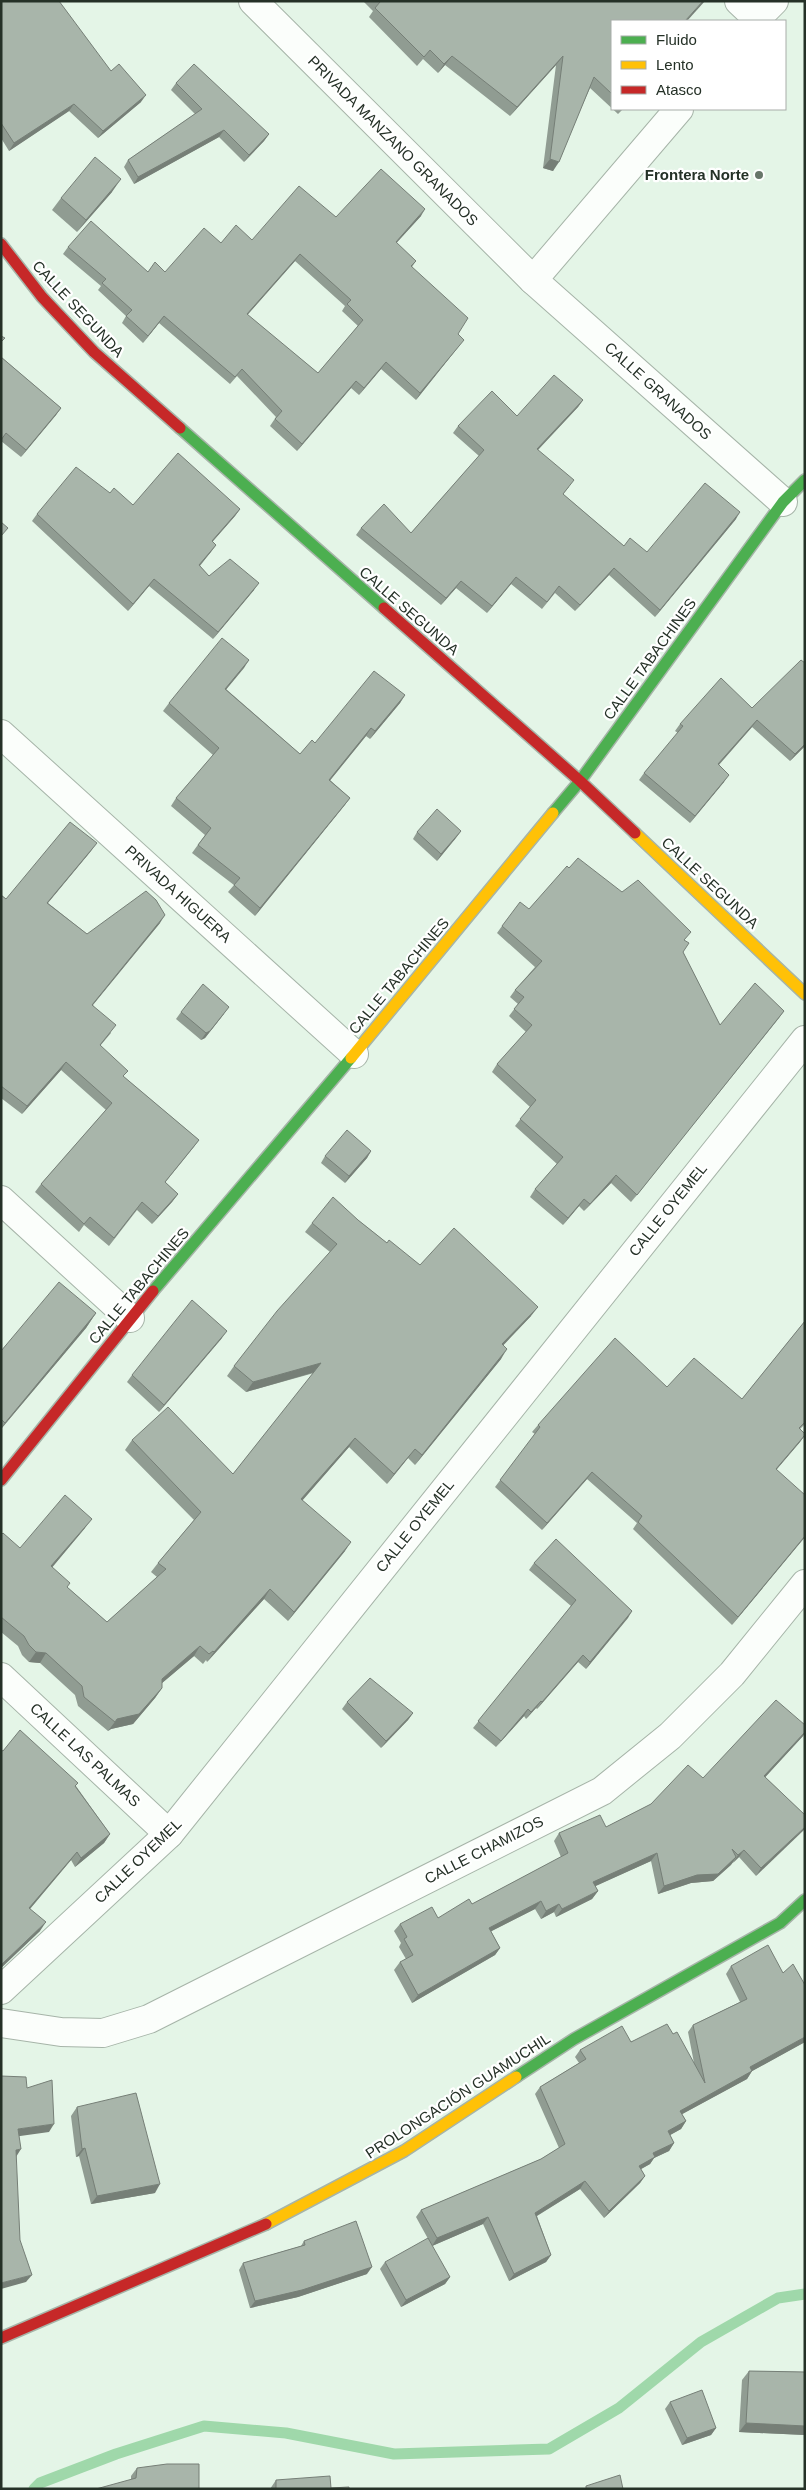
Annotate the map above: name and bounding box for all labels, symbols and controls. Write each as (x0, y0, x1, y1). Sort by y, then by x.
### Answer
legend (611, 20, 786, 110)
text: Fluido (656, 31, 697, 48)
street label: PRIVADA MANZANO GRANADOS (305, 52, 482, 229)
text: Lento (656, 56, 694, 73)
text: Atasco (656, 81, 702, 98)
place label: Frontera Norte (645, 166, 749, 183)
marker: Frontera Norte (753, 169, 765, 181)
street label: CALLE SEGUNDA (29, 257, 128, 360)
street label: CALLE GRANADOS (602, 338, 715, 443)
street label: CALLE SEGUNDA (356, 563, 462, 658)
street label: CALLE TABACHINES (600, 595, 699, 723)
street label: CALLE SEGUNDA (659, 833, 762, 932)
street label: PRIVADA HIGUERA (122, 842, 235, 946)
street label: CALLE TABACHINES (345, 914, 452, 1037)
street label: CALLE OYEMEL (625, 1160, 710, 1259)
street label: CALLE TABACHINES (85, 1224, 192, 1347)
street label: CALLE OYEMEL (372, 1476, 457, 1575)
street label: CALLE LAS PALMAS (27, 1699, 144, 1810)
street label: CALLE CHAMIZOS (422, 1812, 546, 1887)
street label: CALLE OYEMEL (91, 1815, 185, 1906)
street label: PROLONGACIÓN GUAMUCHIL (362, 2029, 553, 2162)

